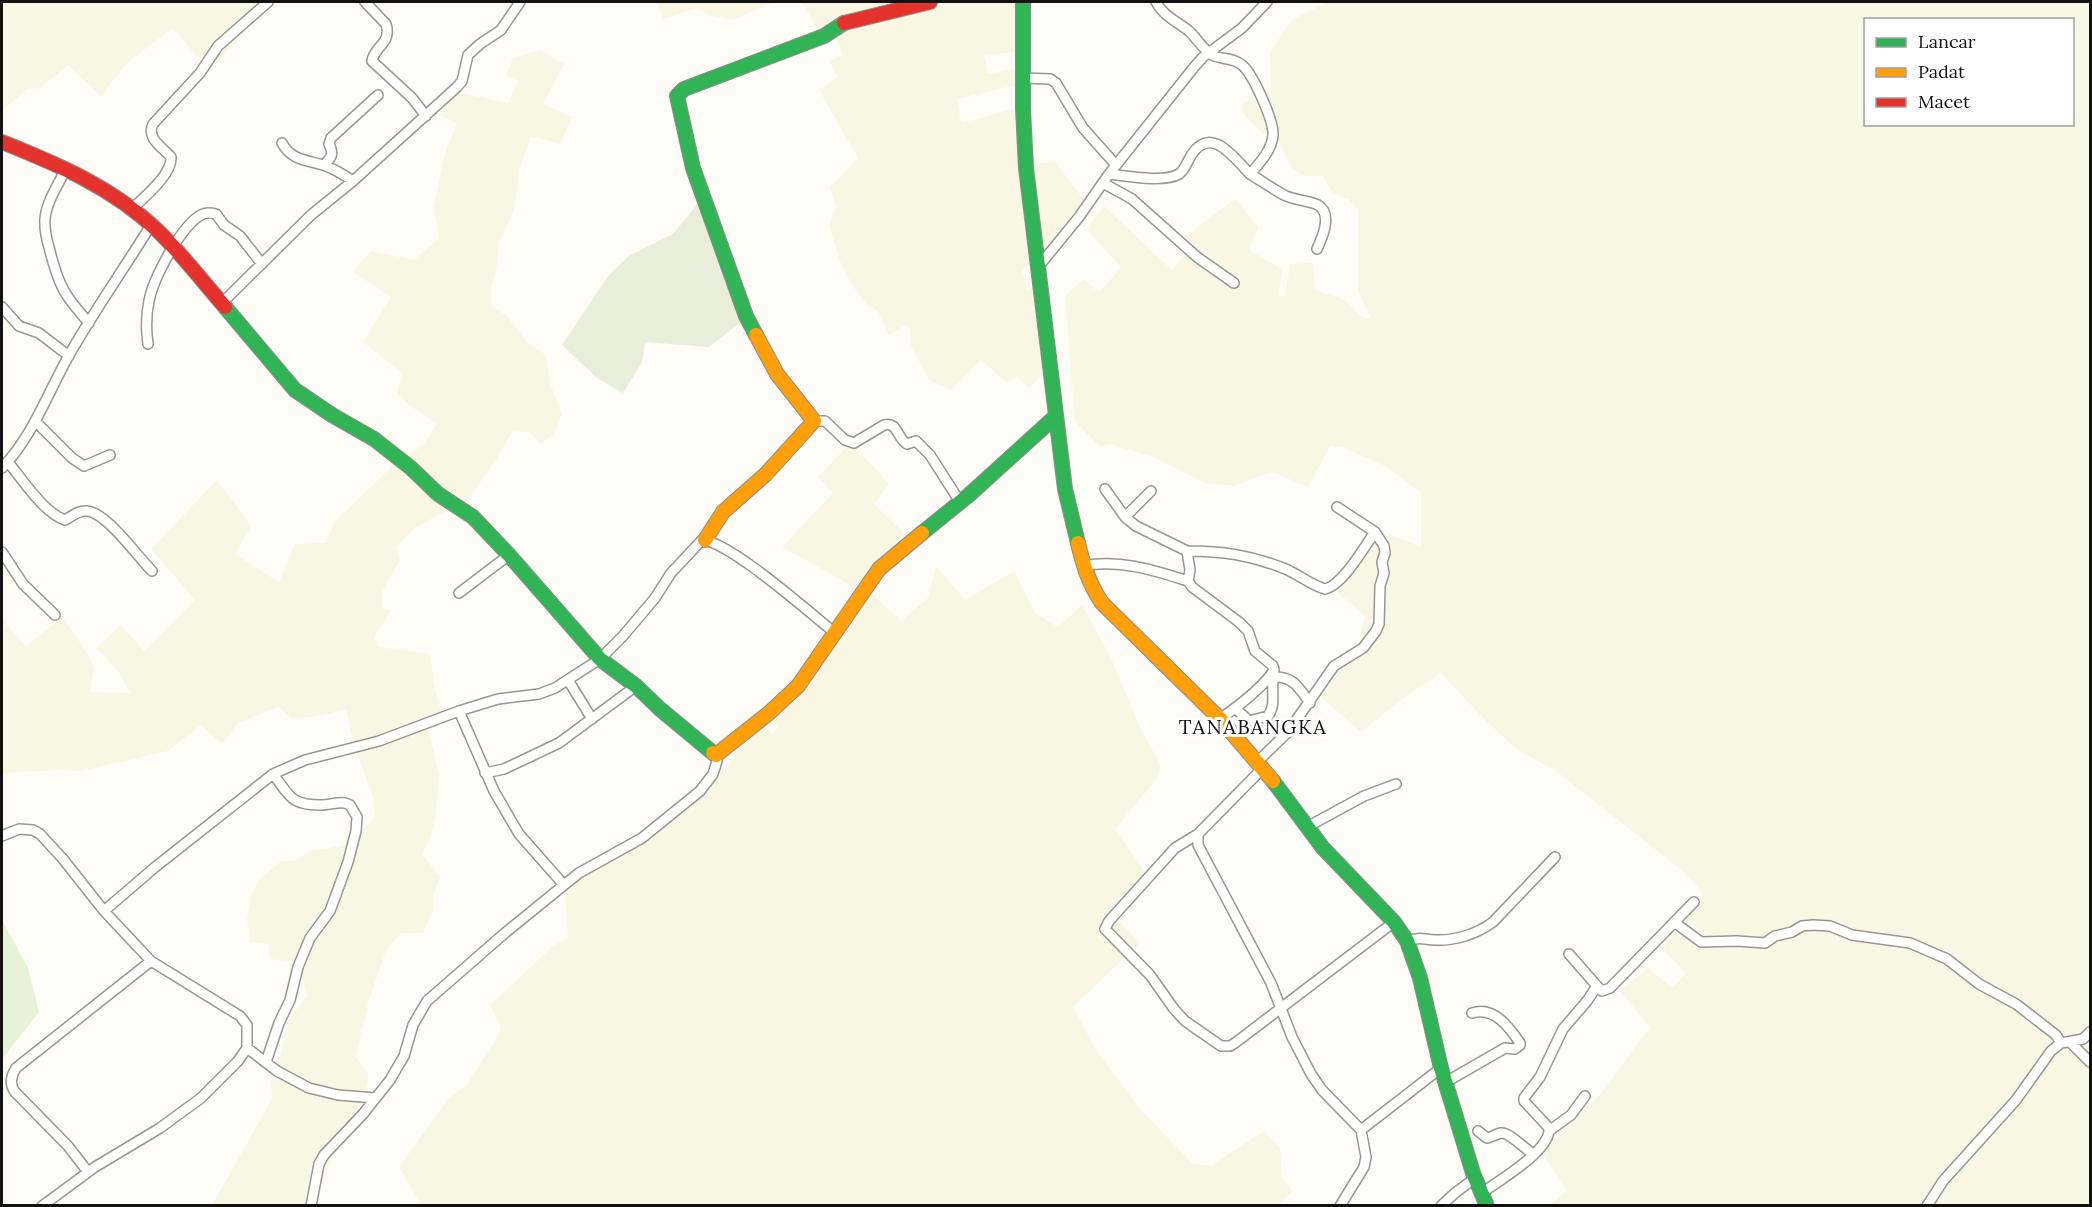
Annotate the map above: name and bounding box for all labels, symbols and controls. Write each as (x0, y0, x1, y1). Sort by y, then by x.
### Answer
legend (1864, 18, 2074, 126)
text: Lancar (1918, 30, 1976, 53)
text: Padat (1918, 60, 1965, 83)
text: Macet (1918, 90, 1970, 113)
district label: TANABANGKA (1179, 714, 1327, 739)

